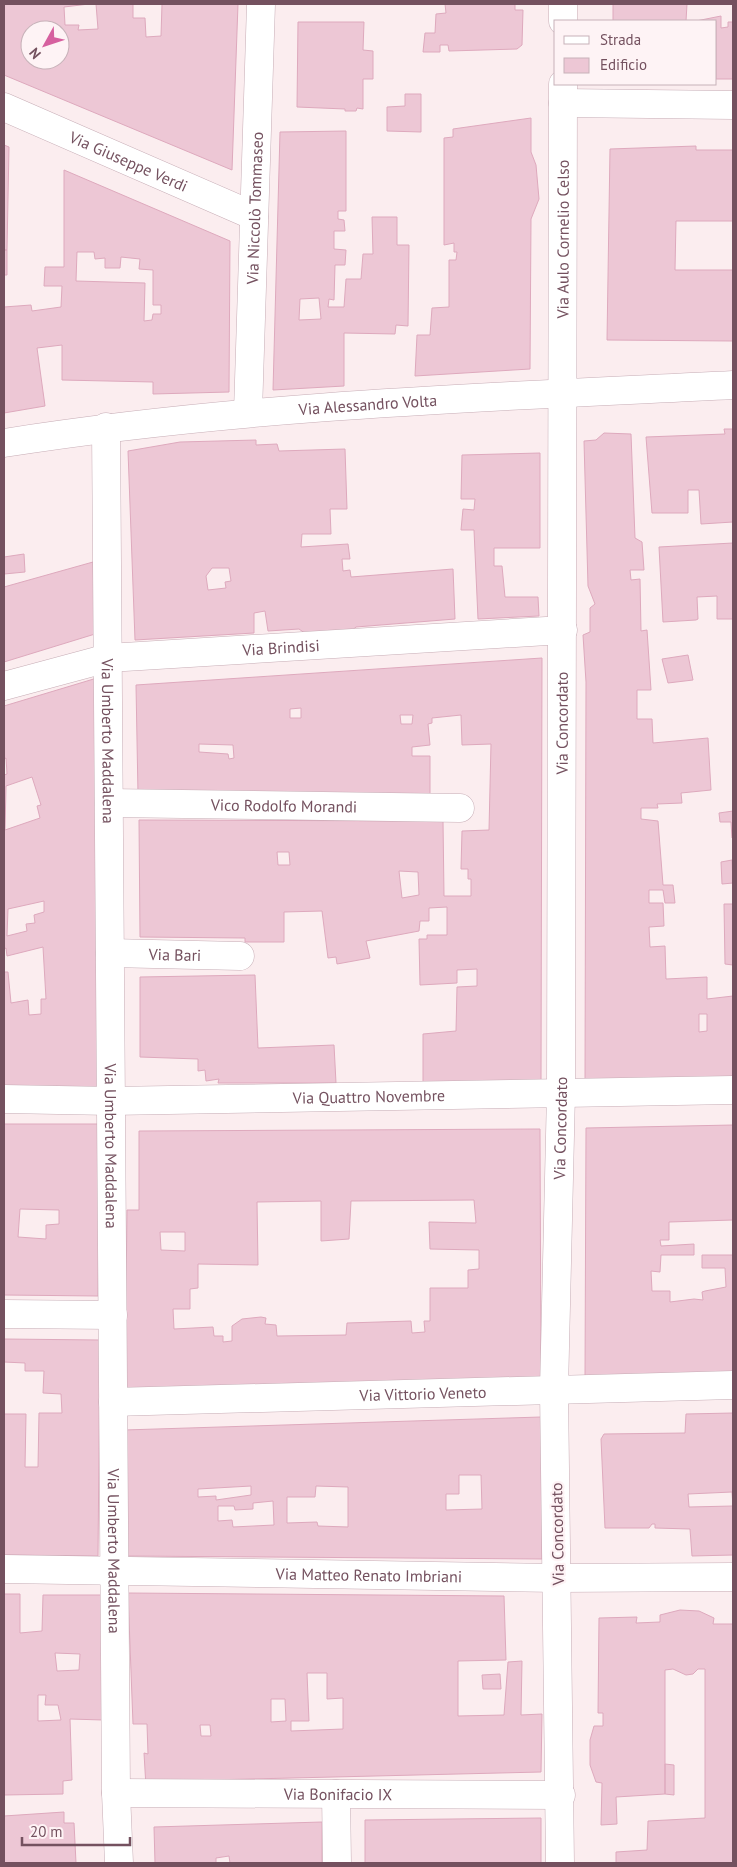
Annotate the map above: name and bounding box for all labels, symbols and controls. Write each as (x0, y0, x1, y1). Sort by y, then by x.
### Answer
north arrow (20, 20, 70, 70)
legend (554, 20, 717, 85)
text: Strada (600, 30, 641, 49)
text: N (25, 44, 45, 63)
text: Edificio (600, 55, 647, 74)
street label: Via Giuseppe Verdi (65, 126, 191, 196)
street label: Via Niccolò Tommaseo (242, 131, 267, 286)
street label: Via Aulo Cornelio Celso (553, 160, 573, 320)
street label: Via Alessandro Volta (297, 390, 438, 419)
street label: Via Brindisi (241, 635, 320, 660)
street label: Via Umberto Maddalena (98, 657, 119, 824)
street label: Via Concordato (552, 672, 572, 776)
street label: Vico Rodolfo Morandi (210, 794, 357, 817)
street label: Via Bari (147, 944, 202, 965)
street label: Via Umberto Maddalena (101, 1062, 122, 1229)
street label: Via Concordato (549, 1077, 571, 1181)
street label: Via Quattro Novembre (292, 1085, 445, 1108)
street label: Via Vittorio Veneto (358, 1382, 487, 1405)
street label: Via Umberto Maddalena (104, 1467, 125, 1634)
street label: Via Concordato (546, 1482, 568, 1587)
street label: Via Matteo Renato Imbriani (275, 1563, 462, 1586)
street label: Via Bonifacio IX (283, 1784, 392, 1804)
scale bar (22, 1814, 130, 1846)
text: 20 m (30, 1822, 63, 1841)

